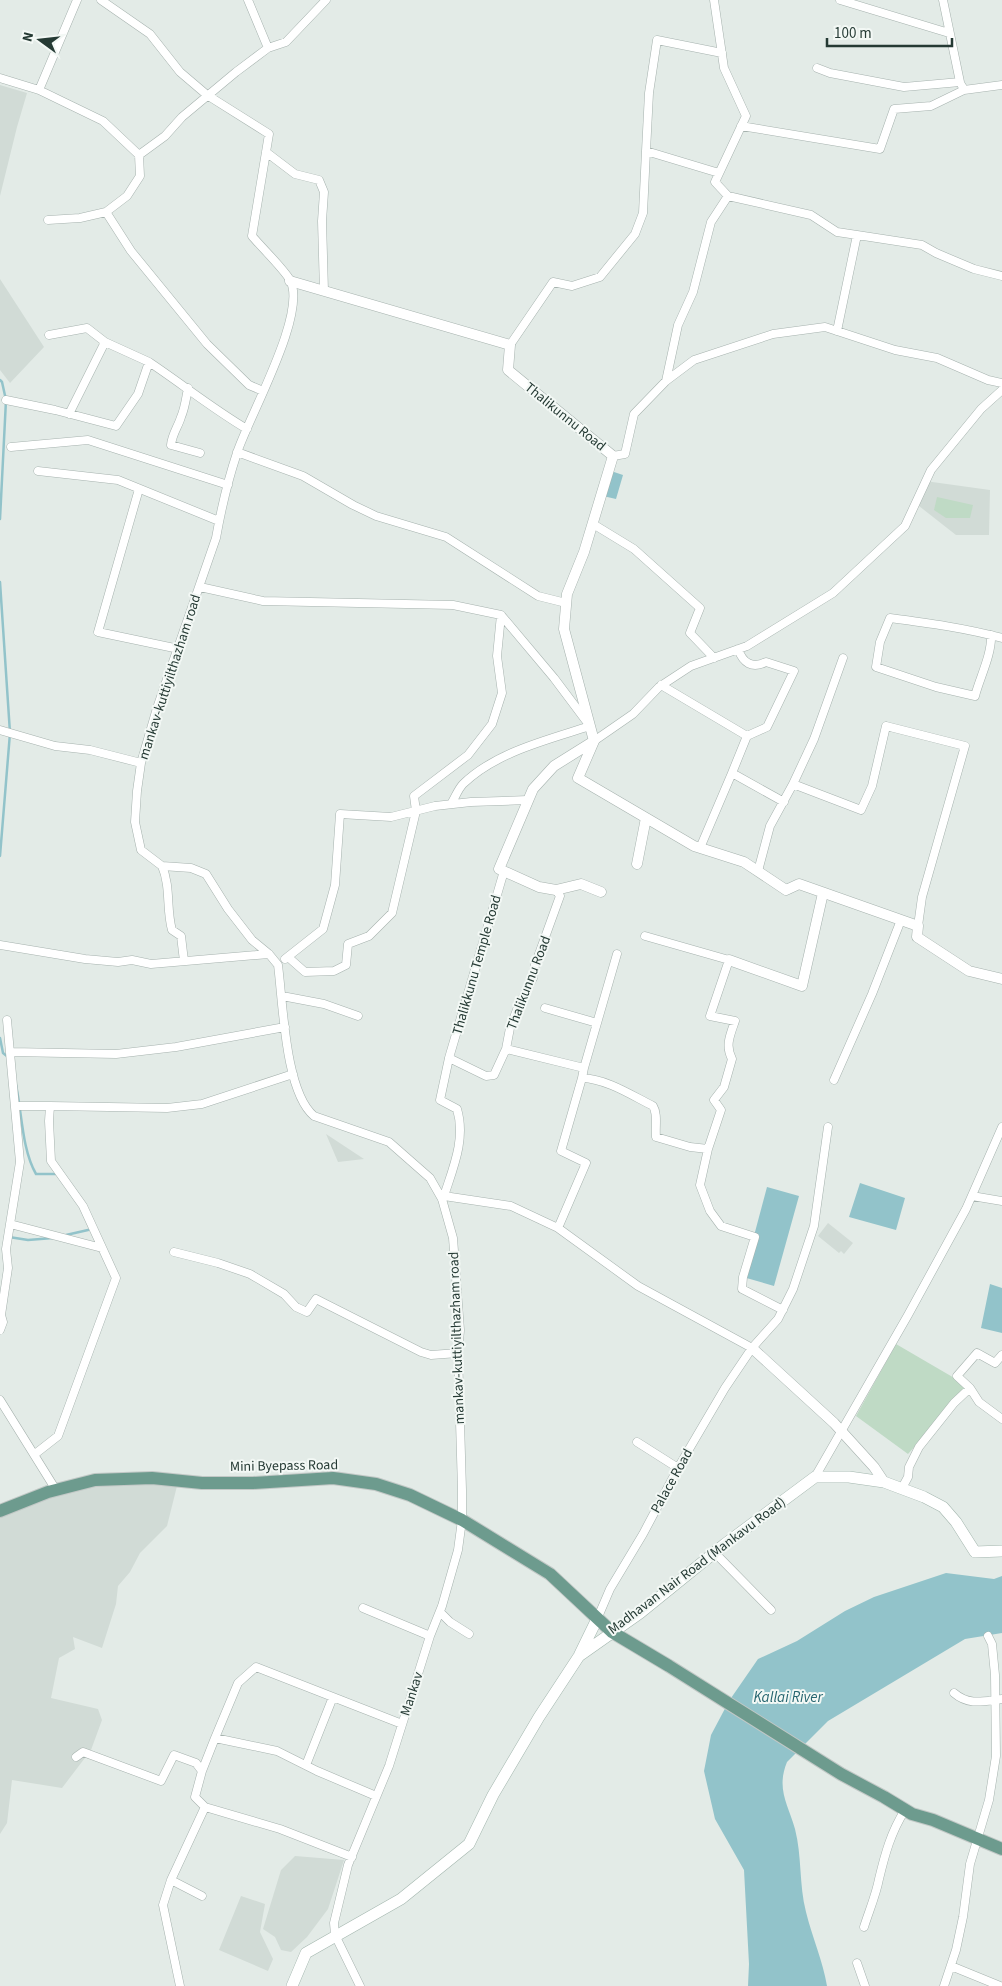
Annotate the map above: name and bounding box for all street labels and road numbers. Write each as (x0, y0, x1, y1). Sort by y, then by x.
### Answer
street label: Thalikunnu Road (520, 378, 610, 456)
street label: mankav-kuttiyilthazham road (134, 592, 206, 762)
street label: Thalikkunu Temple Road (447, 893, 507, 1037)
street label: Thalikunnu Road (502, 933, 556, 1033)
street label: mankav-kuttiyilthazham road (444, 1251, 470, 1425)
street label: Palace Road (646, 1445, 698, 1517)
street label: Mini Byepass Road (230, 1455, 338, 1477)
street label: Madhavan Nair Road (Mankavu Road) (604, 1492, 790, 1640)
street label: Mankav (395, 1669, 429, 1719)

